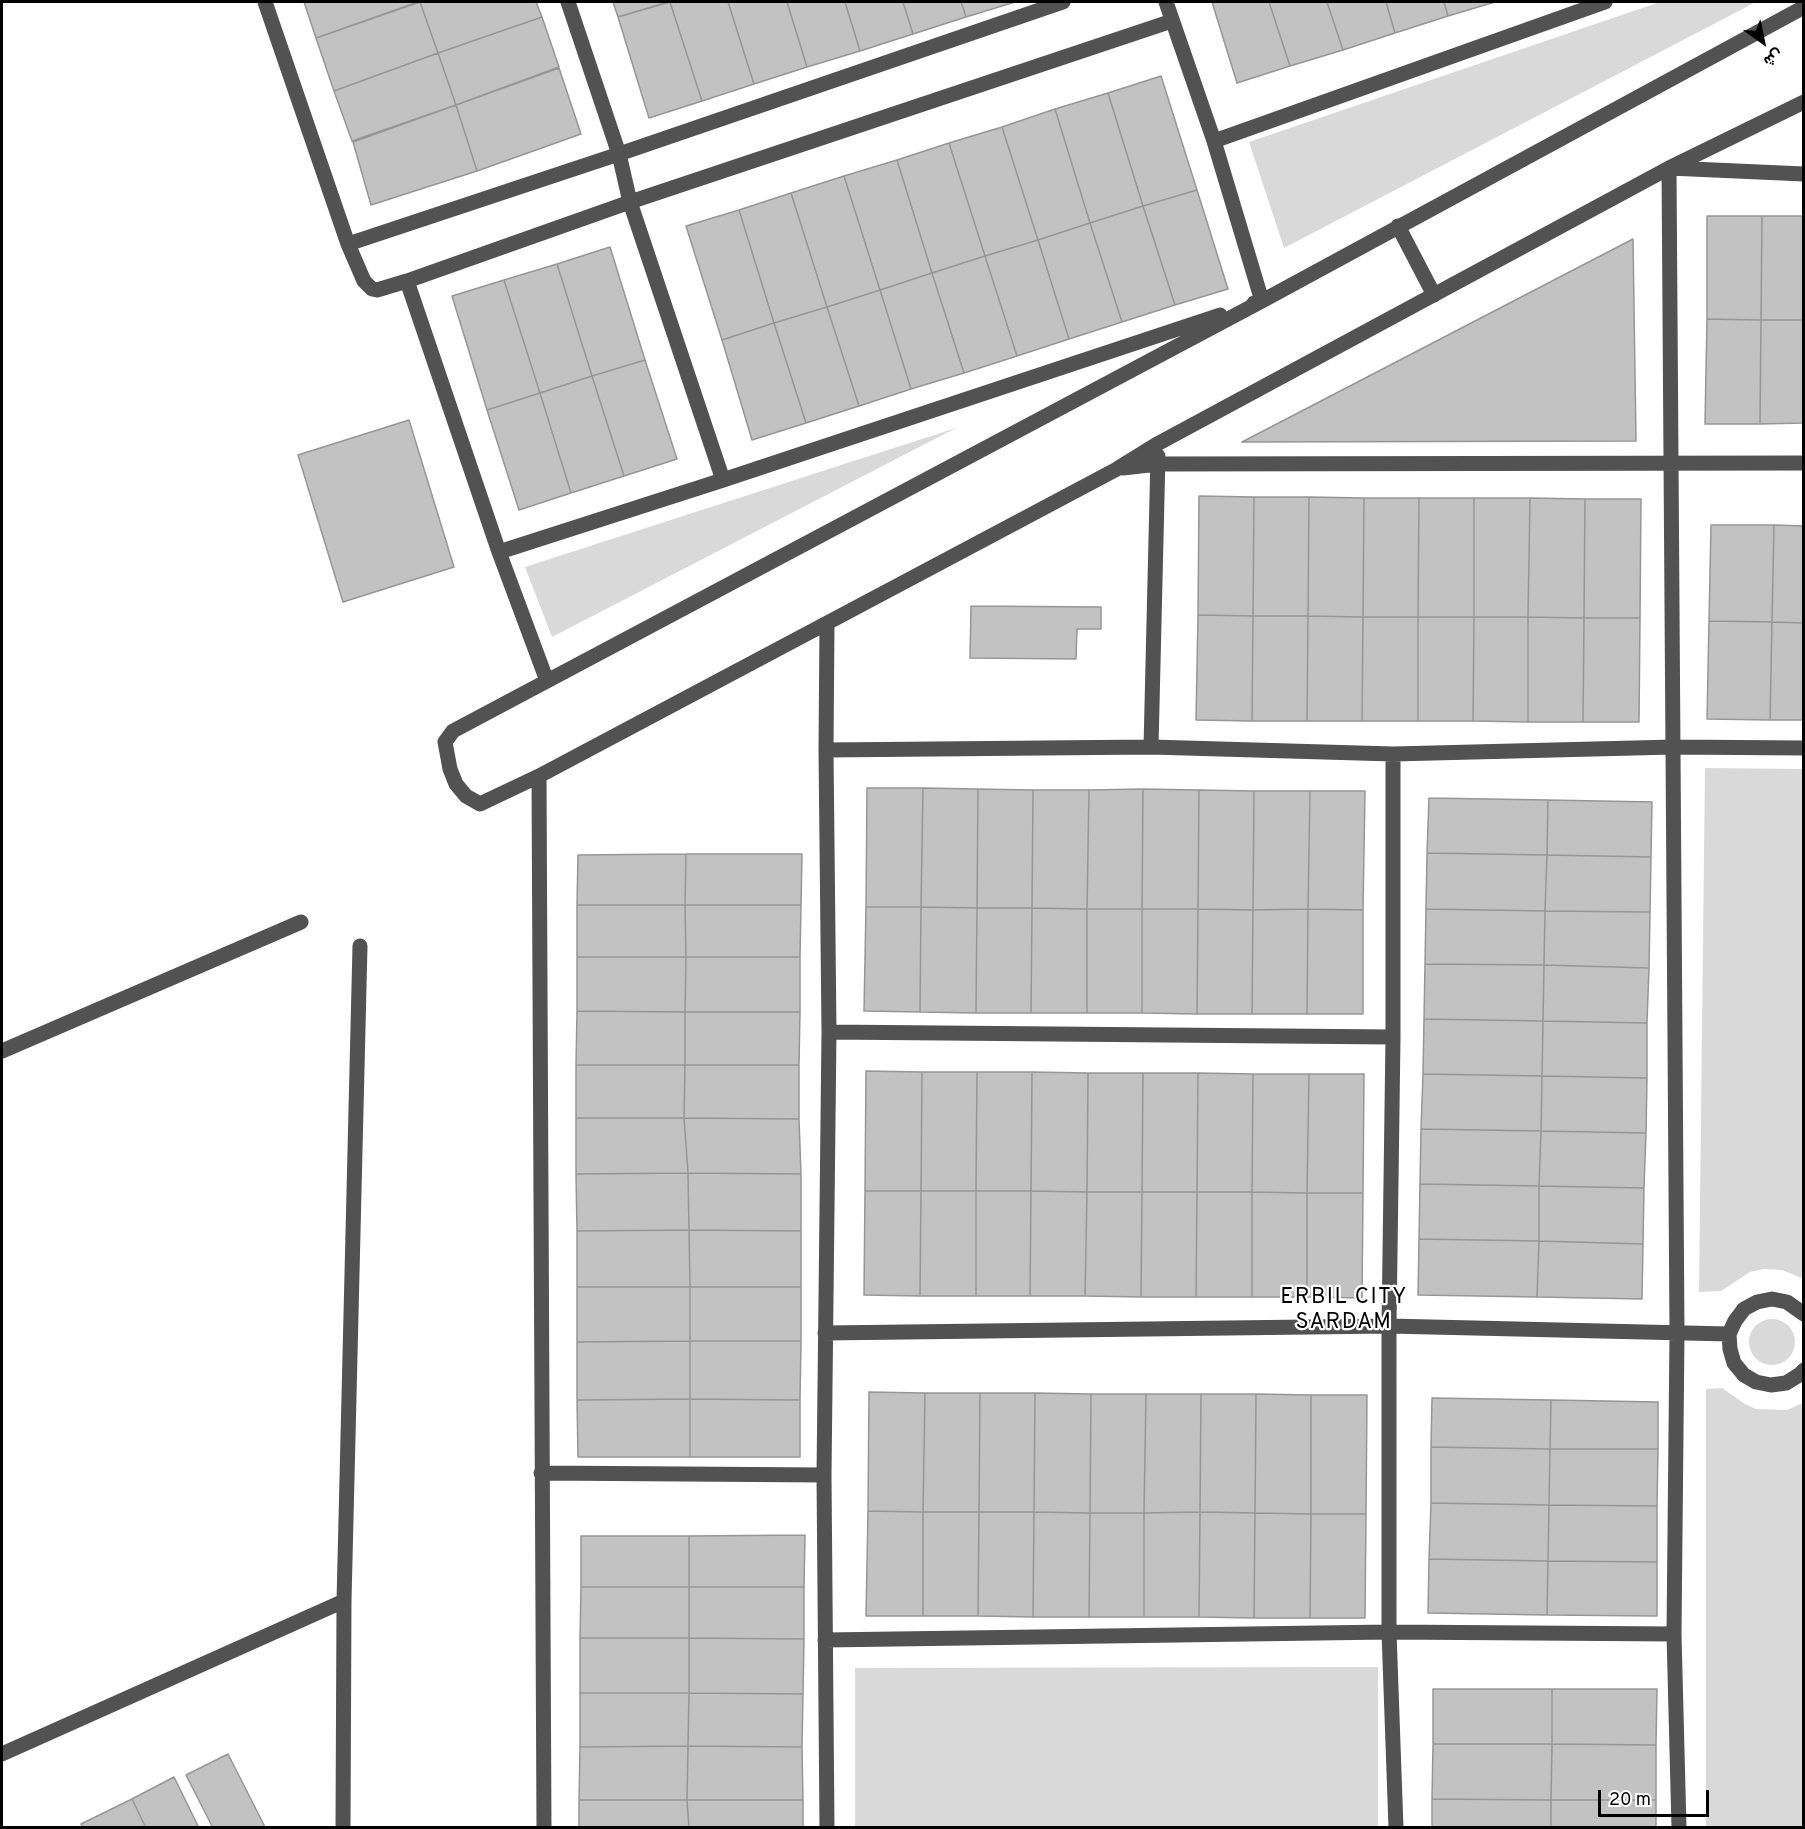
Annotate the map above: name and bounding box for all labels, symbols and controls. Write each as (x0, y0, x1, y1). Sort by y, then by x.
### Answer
north arrow (1733, 12, 1793, 72)
text: ش (1759, 43, 1786, 71)
district label: ERBIL CITY SARDAM (1280, 1286, 1408, 1338)
scale bar (1601, 1778, 1712, 1816)
text: 20 m (1609, 1789, 1651, 1812)

